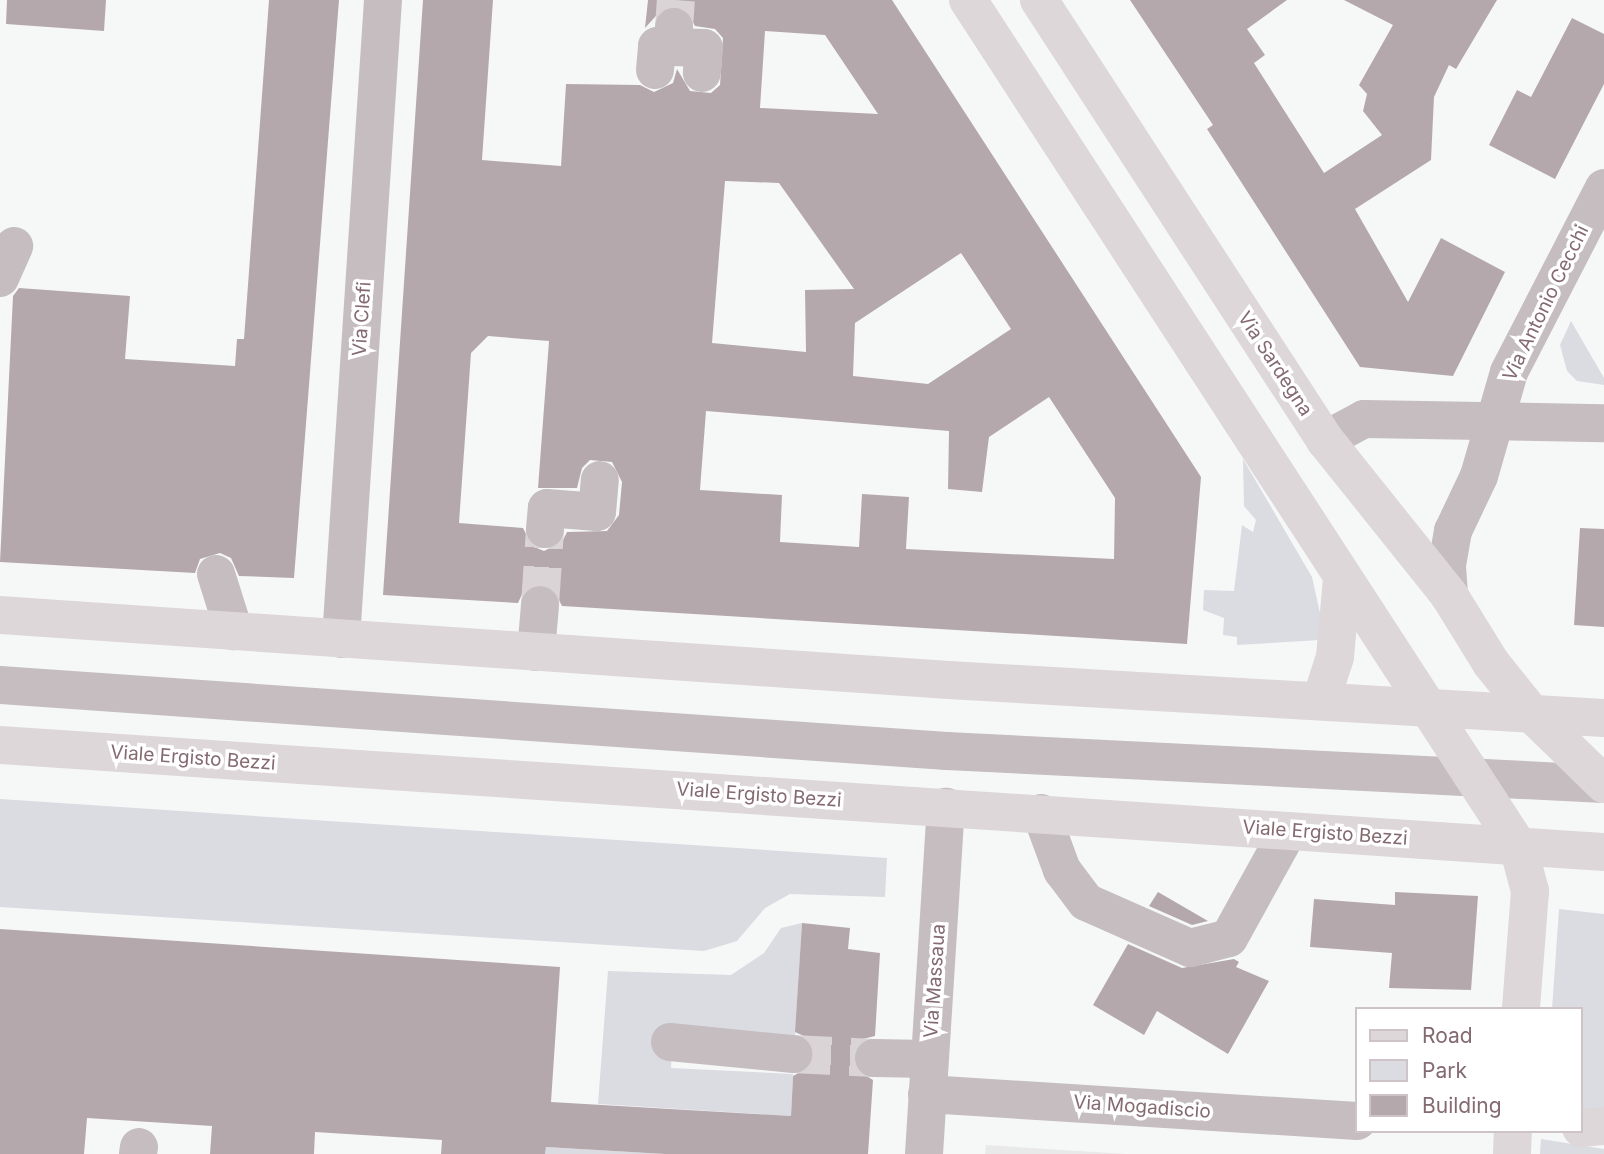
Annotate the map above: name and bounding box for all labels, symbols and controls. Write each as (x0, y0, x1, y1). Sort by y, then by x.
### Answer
street label: Via Antonio Cecchi (1498, 221, 1594, 385)
street label: Via Clefi (348, 281, 376, 357)
street label: Via Sardegna (1233, 308, 1317, 420)
street label: Viale Ergisto Bezzi (110, 741, 276, 775)
street label: Viale Ergisto Bezzi (676, 778, 842, 812)
street label: Viale Ergisto Bezzi (1242, 816, 1408, 850)
street label: Via Massaua (920, 923, 950, 1039)
legend (1356, 1007, 1583, 1133)
text: Road (1422, 1023, 1473, 1048)
text: Park (1422, 1058, 1467, 1083)
street label: Via Mogadiscio (1073, 1091, 1211, 1123)
text: Building (1422, 1093, 1502, 1118)

